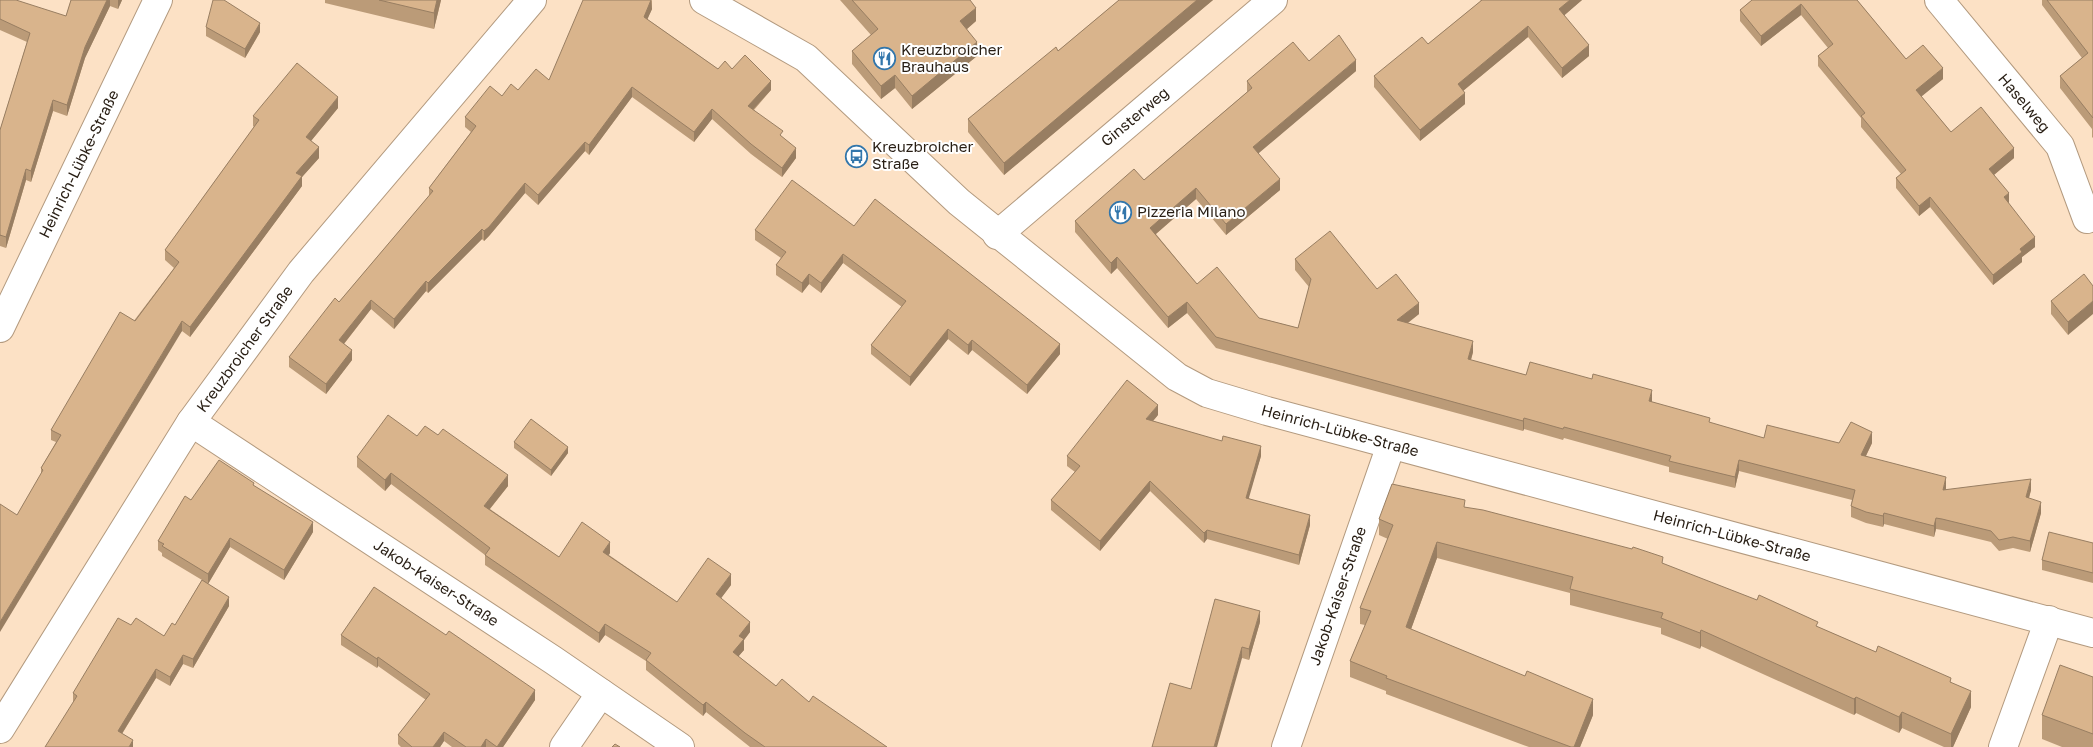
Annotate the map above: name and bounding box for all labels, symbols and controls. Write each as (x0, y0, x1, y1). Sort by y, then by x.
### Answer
place label: Kreuzbroicher Brauhaus (901, 40, 1003, 75)
restaurant icon: Kreuzbroicher Brauhaus (873, 47, 897, 71)
street label: Haselweg (1995, 69, 2055, 135)
street label: Ginsterweg (1097, 83, 1172, 150)
street label: Heinrich-Lübke-Straße (34, 86, 122, 240)
place label: Kreuzbroicher Straße (872, 137, 974, 172)
bus stop icon: Kreuzbroicher Straße (844, 144, 868, 168)
restaurant icon: Pizzeria Milano (1109, 200, 1133, 224)
place label: Pizzeria Milano (1137, 202, 1246, 220)
street label: Kreuzbroicher Straße (192, 281, 296, 415)
street label: Heinrich-Lübke-Straße (1260, 400, 1421, 460)
street label: Heinrich-Lübke-Straße (1652, 505, 1813, 565)
street label: Jakob-Kaiser-Straße (1305, 524, 1369, 668)
street label: Jakob-Kaiser-Straße (371, 535, 503, 630)

